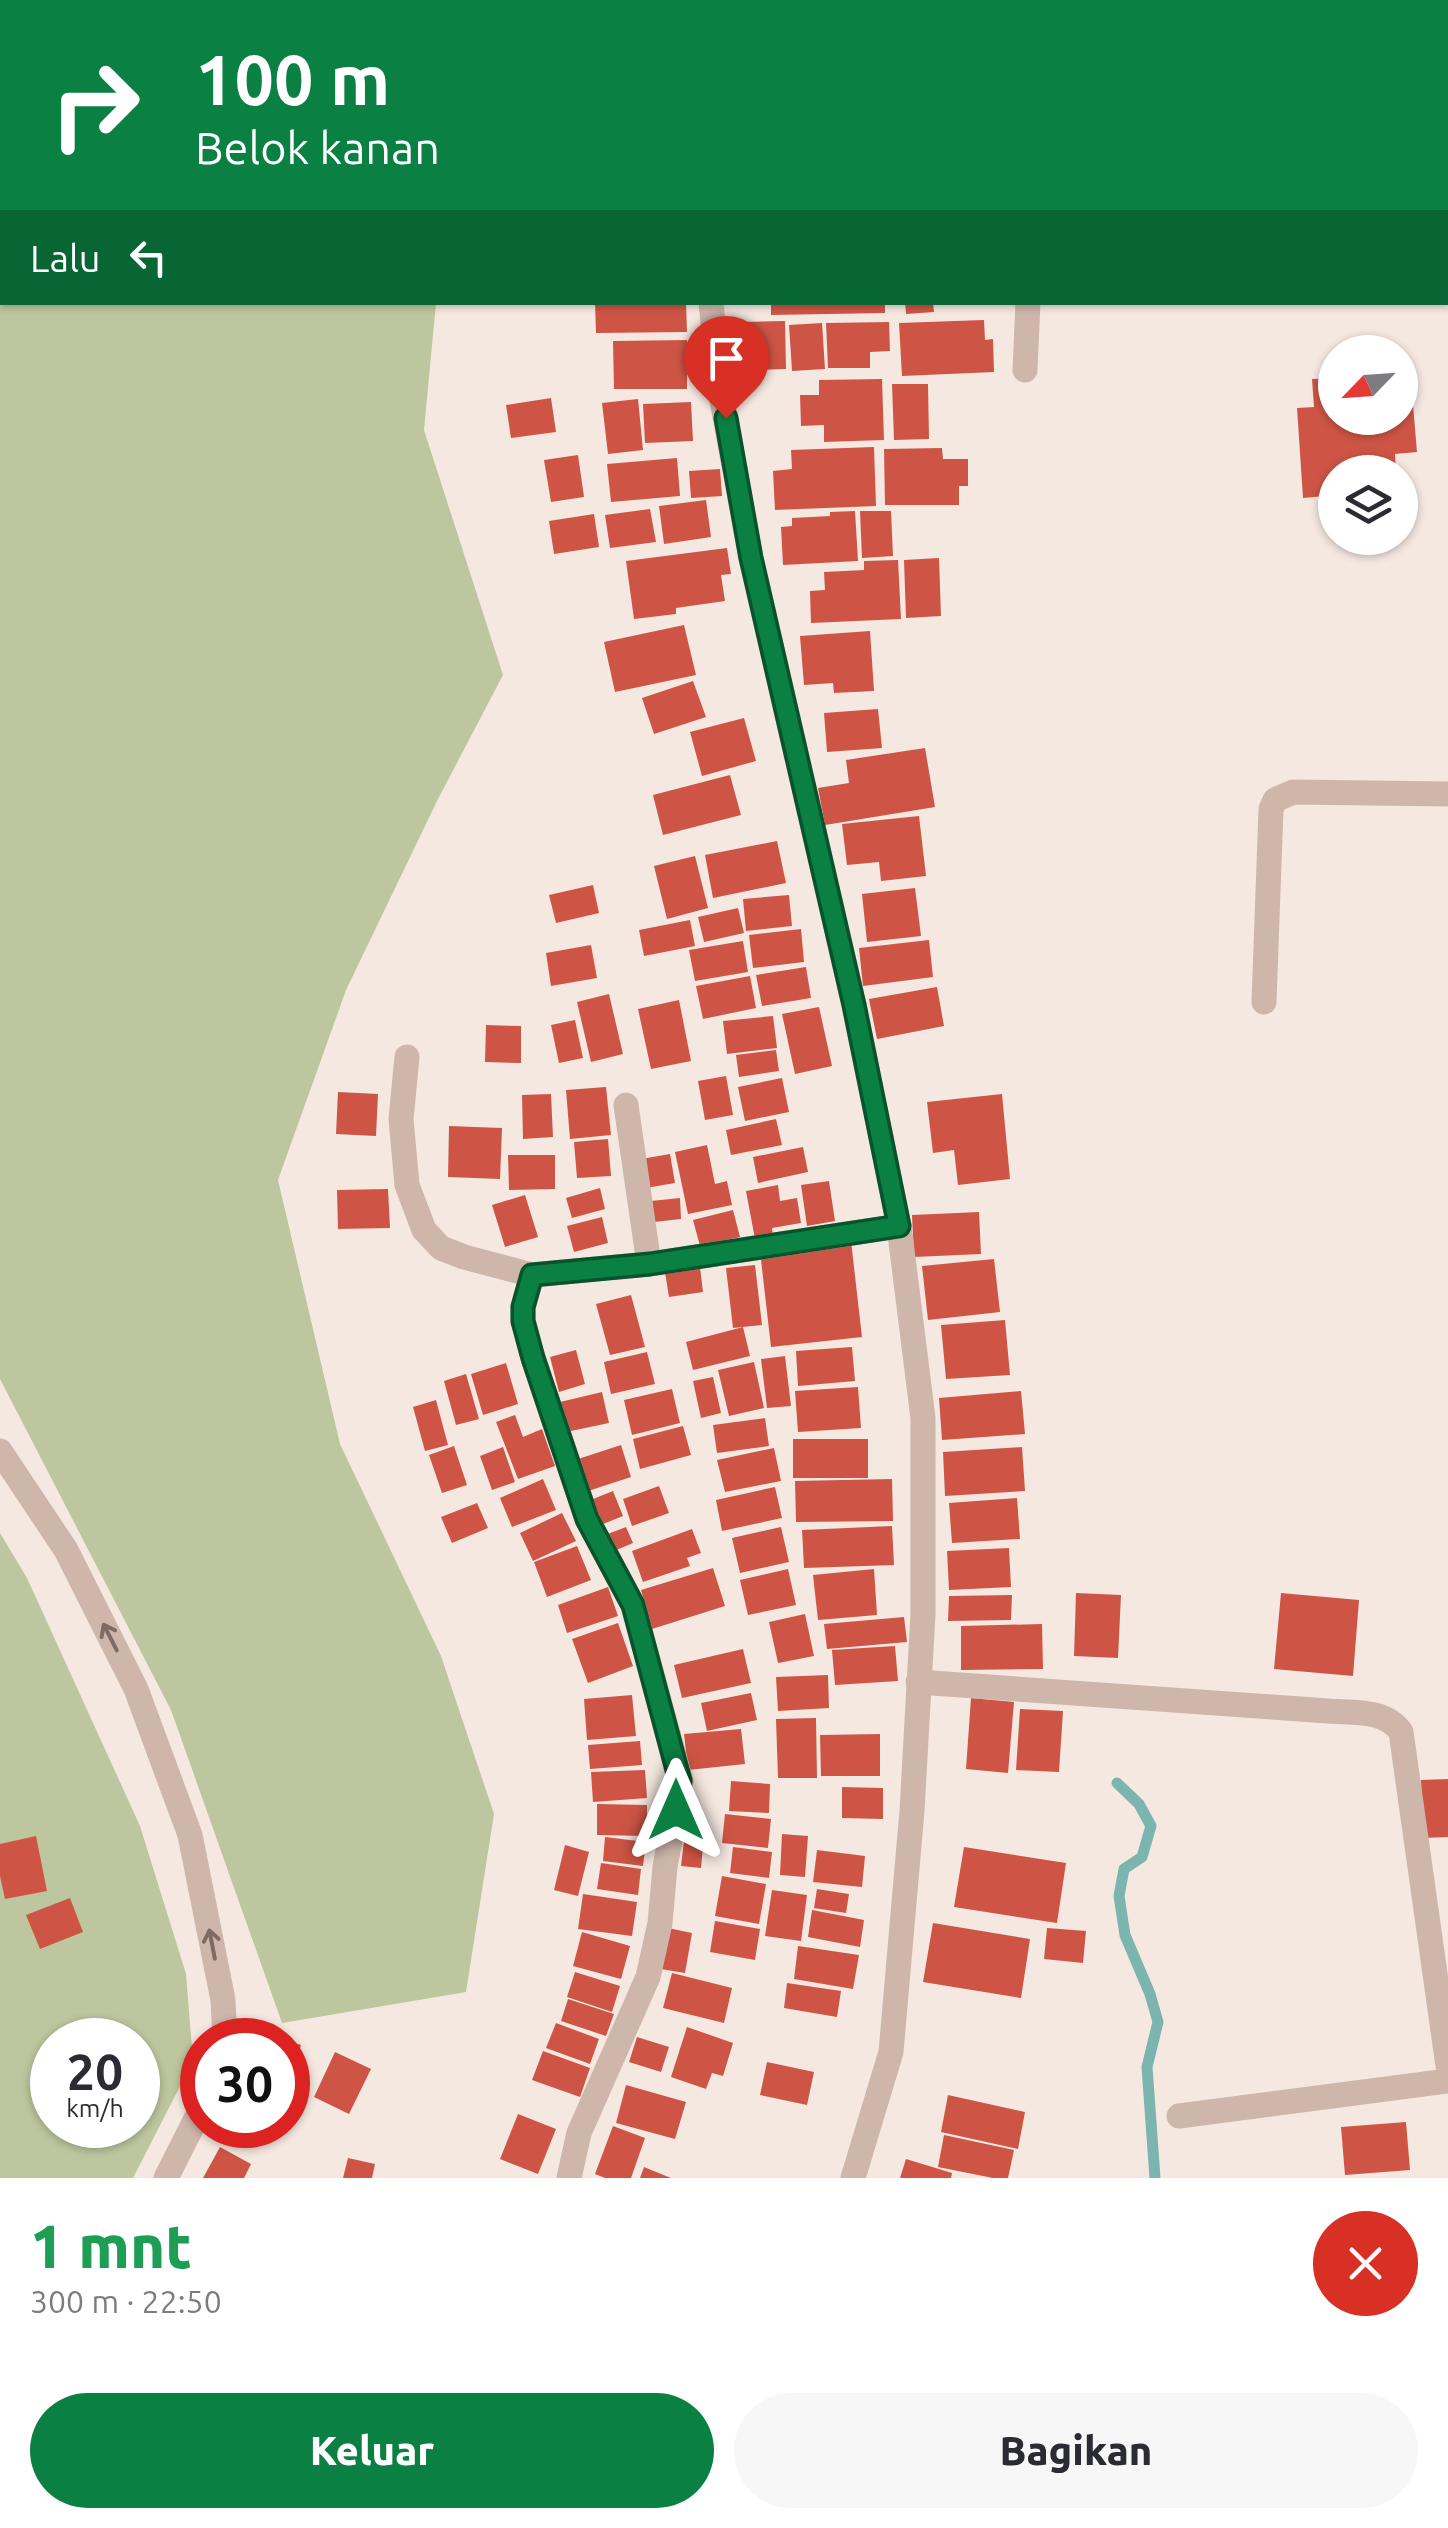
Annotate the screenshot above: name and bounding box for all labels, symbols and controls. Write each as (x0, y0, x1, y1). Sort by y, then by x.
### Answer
icon: right (30, 40, 160, 170)
text: 100 m (195, 40, 390, 118)
text: Belok kanan (195, 122, 440, 173)
icon: left (121, 230, 176, 285)
text: Lalu (30, 237, 101, 279)
pin (684, 316, 769, 419)
icon: arrive (699, 331, 754, 386)
north arrow (1318, 335, 1418, 435)
map controls (1318, 335, 1418, 555)
button: layers (1318, 455, 1418, 555)
one-way arrow (100, 1622, 119, 1652)
position arrow (624, 1758, 728, 1862)
one-way arrow (201, 1929, 220, 1961)
speed limit sign: 30 (180, 2018, 310, 2148)
text: 20 (67, 2043, 123, 2099)
text: km/h (66, 2094, 124, 2122)
button: close (1313, 2211, 1418, 2316)
text: 1 mnt (30, 2212, 192, 2279)
text: 300 m · 22:50 (30, 2283, 222, 2319)
button: Keluar (30, 2393, 714, 2508)
button: Bagikan (734, 2393, 1418, 2508)

